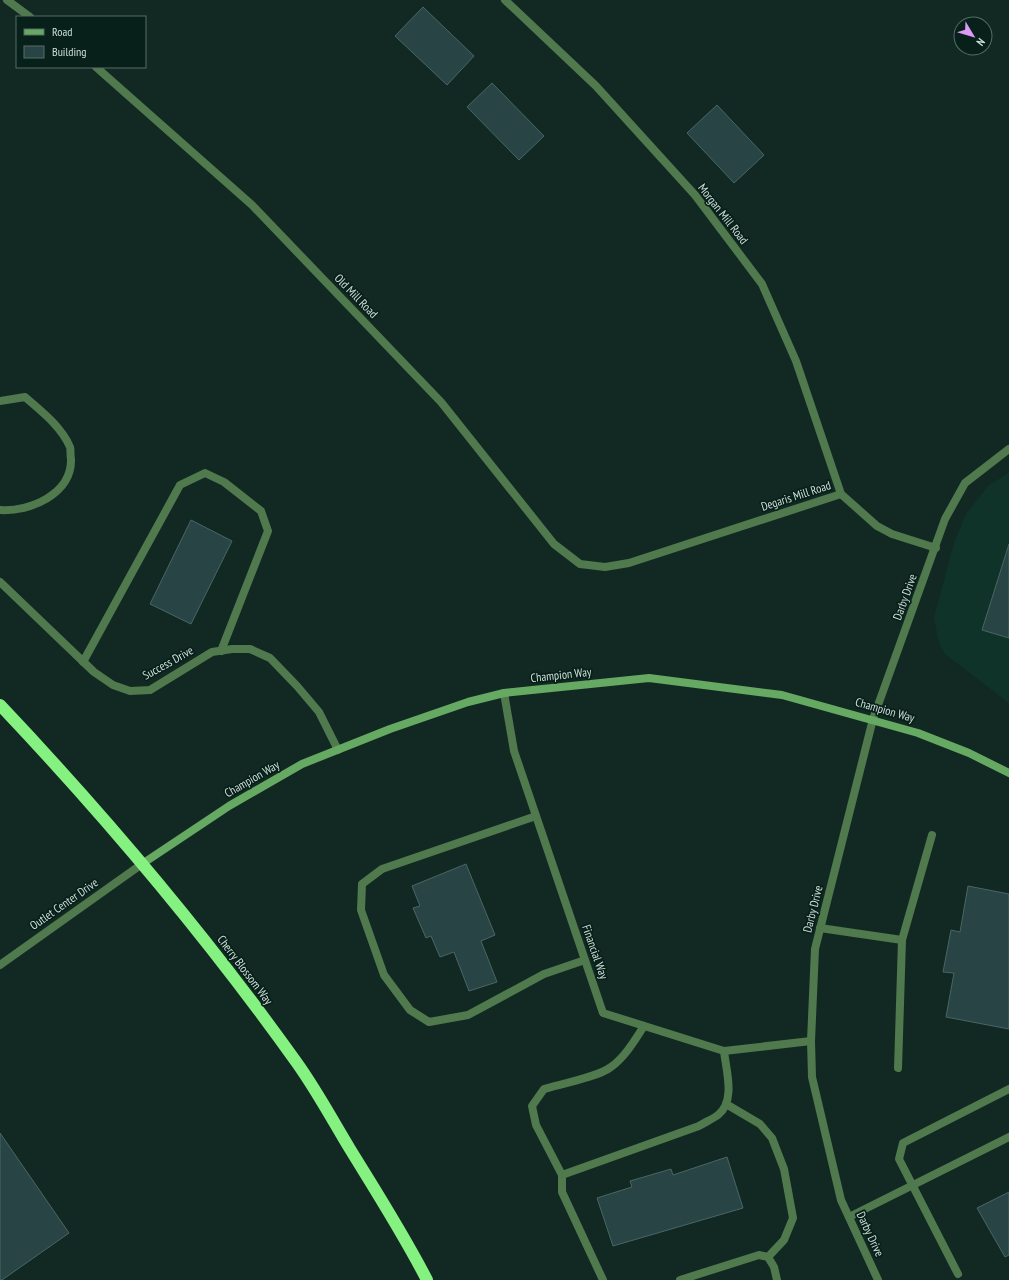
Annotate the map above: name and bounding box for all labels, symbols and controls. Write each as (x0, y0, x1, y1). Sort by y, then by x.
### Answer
legend (16, 16, 146, 68)
north arrow (953, 16, 993, 56)
text: Road (52, 24, 72, 39)
text: N (974, 36, 988, 49)
text: Building (52, 44, 87, 59)
street label: Morgan Mill Road (695, 180, 752, 247)
street label: Old Mill Road (332, 270, 381, 321)
street label: Degaris Mill Road (759, 477, 833, 514)
street label: Darby Drive (889, 572, 920, 622)
street label: Success Drive (140, 642, 196, 683)
street label: Champion Way (530, 664, 593, 685)
street label: Champion Way (854, 694, 917, 725)
street label: Champion Way (222, 757, 282, 800)
street label: Outlet Center Drive (27, 875, 101, 933)
street label: Darby Drive (799, 884, 826, 934)
street label: Financial Way (579, 923, 612, 982)
street label: Cherry Blossom Way (214, 932, 277, 1008)
street label: Darby Drive (854, 1209, 887, 1259)

